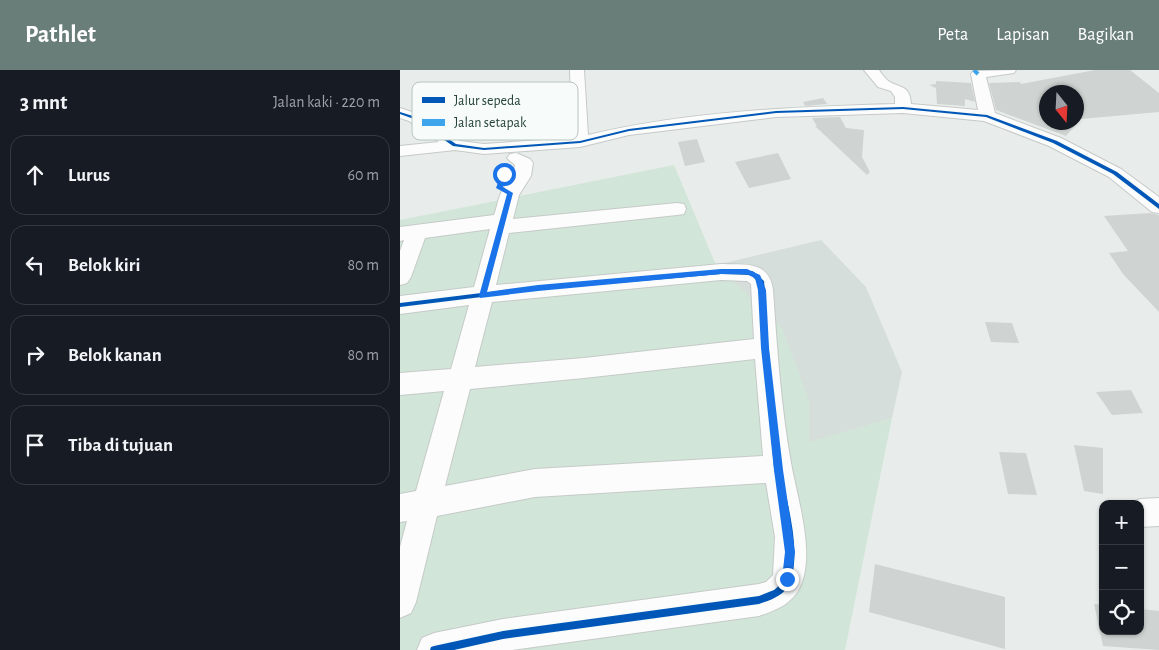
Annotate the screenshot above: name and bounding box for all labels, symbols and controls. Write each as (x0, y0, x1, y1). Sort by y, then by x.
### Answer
text: Pathlet (25, 23, 96, 47)
text: Peta (937, 26, 968, 44)
text: Lapisan (996, 26, 1050, 44)
text: Bagikan (1078, 26, 1134, 44)
legend (412, 82, 578, 140)
north arrow (1039, 85, 1084, 130)
text: 3 mnt (20, 92, 67, 113)
text: Jalan kaki · 220 m (273, 94, 380, 110)
text: Jalur sepeda (454, 94, 521, 108)
text: Jalan setapak (454, 116, 527, 130)
icon: ahead (21, 161, 49, 189)
route start (493, 163, 516, 186)
text: Lurus (68, 166, 110, 185)
text: 60 m (348, 167, 379, 183)
icon: left (21, 251, 49, 279)
text: Belok kiri (68, 256, 140, 275)
text: 80 m (348, 257, 379, 273)
icon: right (21, 341, 49, 369)
text: Belok kanan (68, 346, 162, 365)
text: 80 m (348, 347, 379, 363)
icon: arrive (21, 431, 49, 459)
text: Tiba di tujuan (68, 436, 173, 455)
map controls (1099, 500, 1144, 635)
button: + (1099, 500, 1144, 545)
button: − (1099, 545, 1144, 590)
route end (776, 568, 799, 591)
button: locate (1099, 590, 1144, 635)

